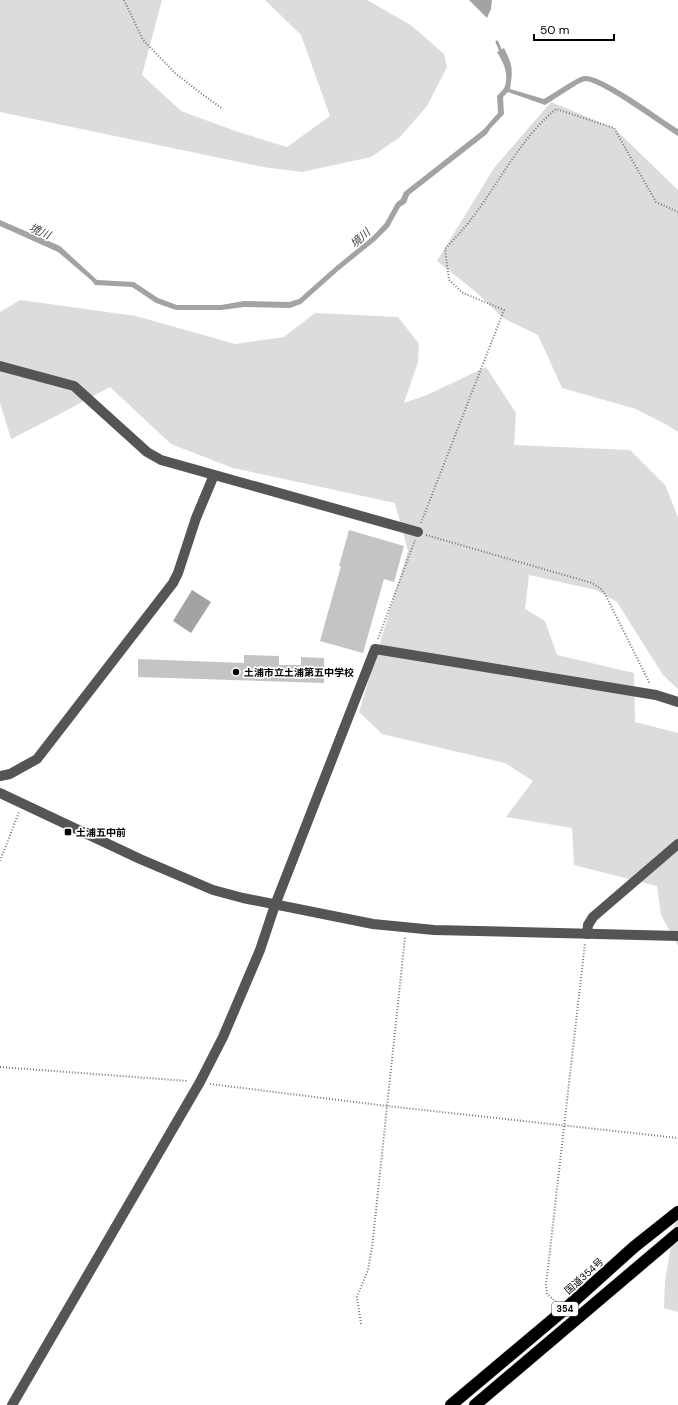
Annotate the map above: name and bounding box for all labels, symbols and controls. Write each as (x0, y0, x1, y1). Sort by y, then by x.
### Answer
scale bar (534, 16, 614, 42)
text: 50 m (540, 22, 569, 38)
water label: 境川 (27, 220, 54, 242)
water label: 境川 (347, 225, 374, 251)
place label: 土浦市立土浦第五中学校 (244, 666, 354, 679)
marker: 土浦市立土浦第五中学校 (231, 667, 241, 677)
place label: 土浦五中前 (76, 826, 126, 839)
marker: 土浦五中前 (63, 827, 73, 837)
street label: 国道354号 (562, 1255, 606, 1297)
road number: 354 (552, 1302, 578, 1316)

